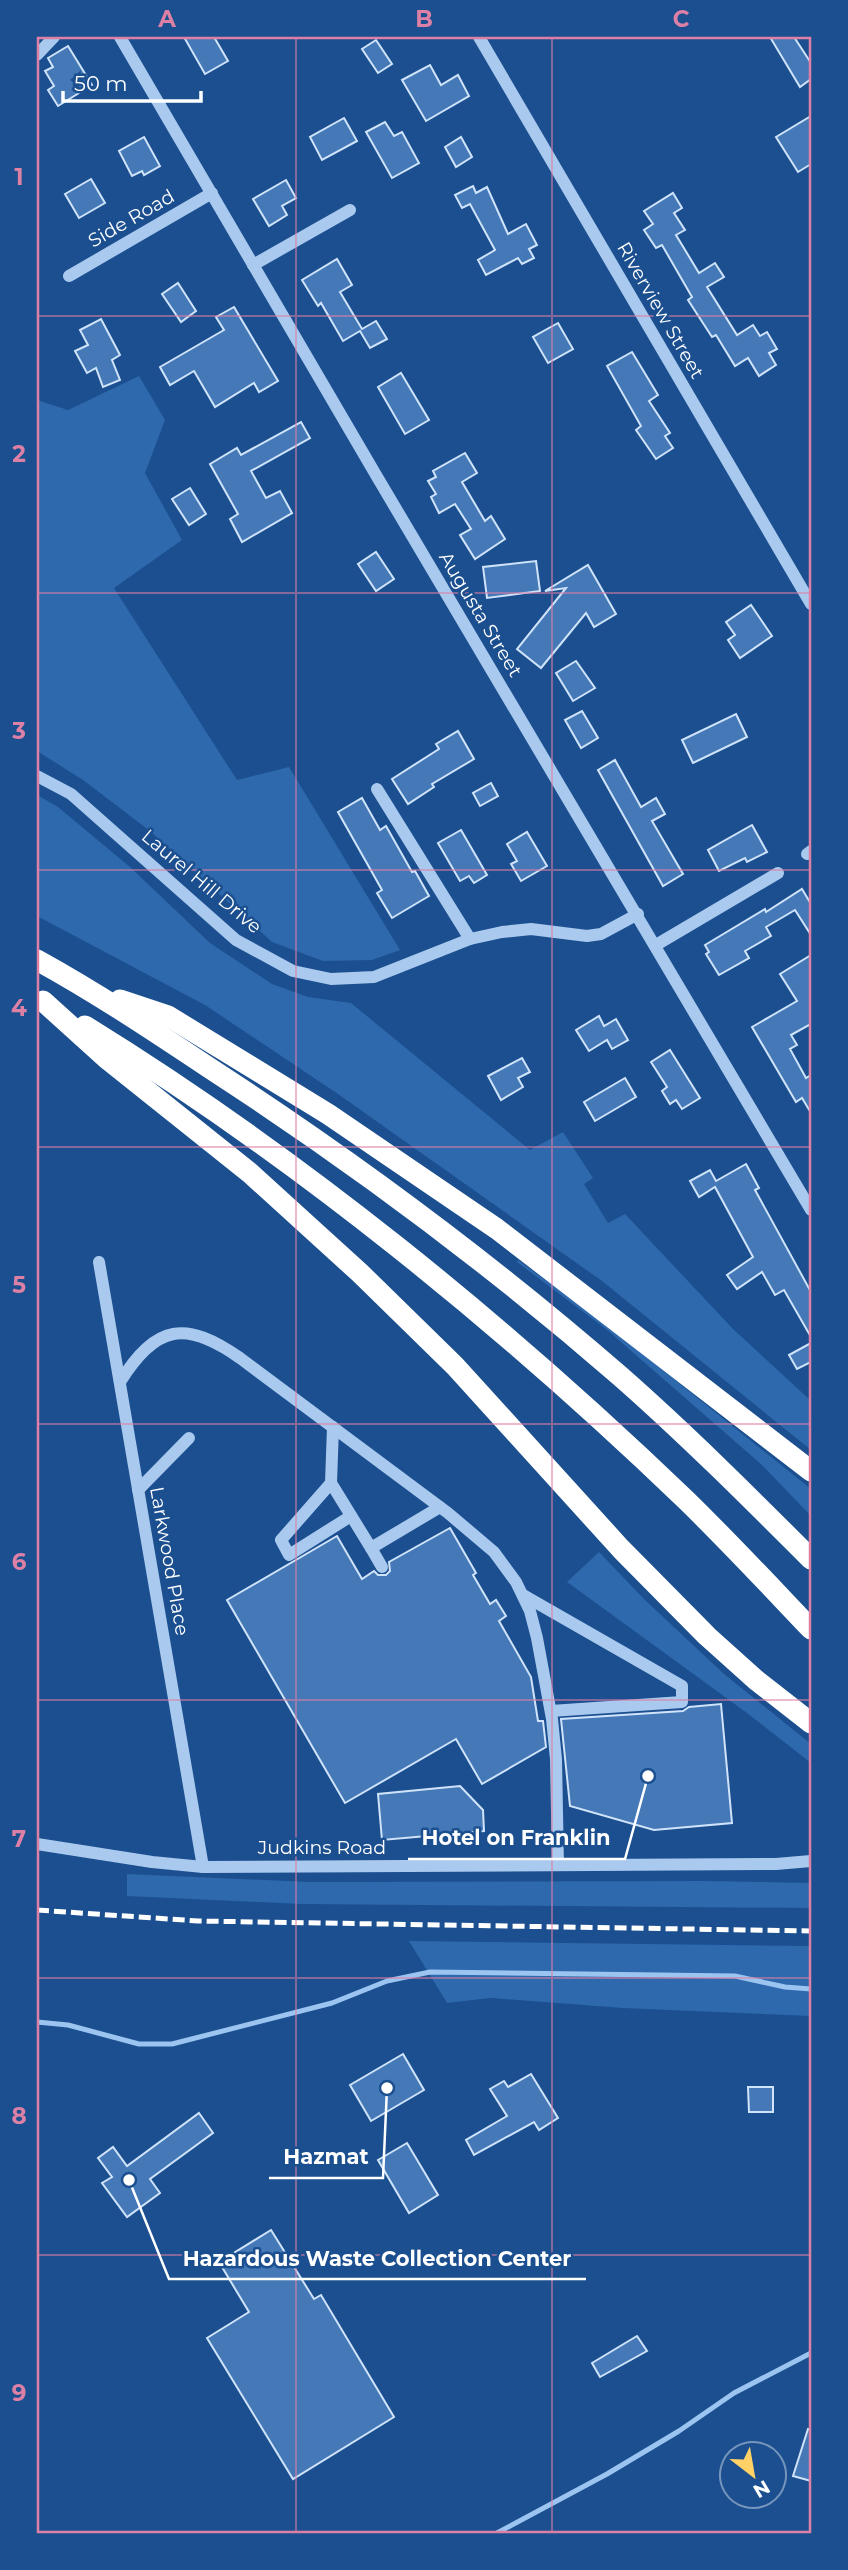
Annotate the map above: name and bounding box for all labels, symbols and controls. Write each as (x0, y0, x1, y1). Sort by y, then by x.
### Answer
text: A (157, 5, 176, 33)
text: B (415, 5, 433, 33)
text: C (673, 5, 690, 33)
scale bar (63, 60, 201, 104)
text: 50 m (74, 71, 128, 96)
text: 1 (14, 163, 24, 191)
street label: Side Road (84, 185, 178, 252)
street label: Riverview Street (612, 238, 709, 383)
text: 2 (12, 440, 26, 468)
street label: Augusta Street (434, 547, 527, 681)
text: 3 (11, 717, 26, 745)
street label: Laurel Hill Drive (137, 824, 266, 938)
text: 4 (11, 994, 27, 1022)
text: 5 (12, 1271, 26, 1299)
street label: Larkwood Place (145, 1485, 194, 1637)
text: 6 (12, 1548, 27, 1576)
callout: Hotel on Franklin (408, 1817, 625, 1859)
text: 7 (12, 1825, 26, 1853)
text: Hotel on Franklin (421, 1825, 611, 1850)
street label: Judkins Road (257, 1836, 386, 1859)
text: 8 (11, 2102, 27, 2130)
callout: Hazmat (269, 2136, 383, 2178)
text: Hazmat (283, 2144, 369, 2169)
callout: Hazardous Waste Collection Center (169, 2237, 586, 2279)
text: Hazardous Waste Collection Center (183, 2246, 571, 2271)
text: 9 (12, 2379, 26, 2407)
north arrow (718, 2440, 788, 2510)
text: N (749, 2475, 774, 2503)

